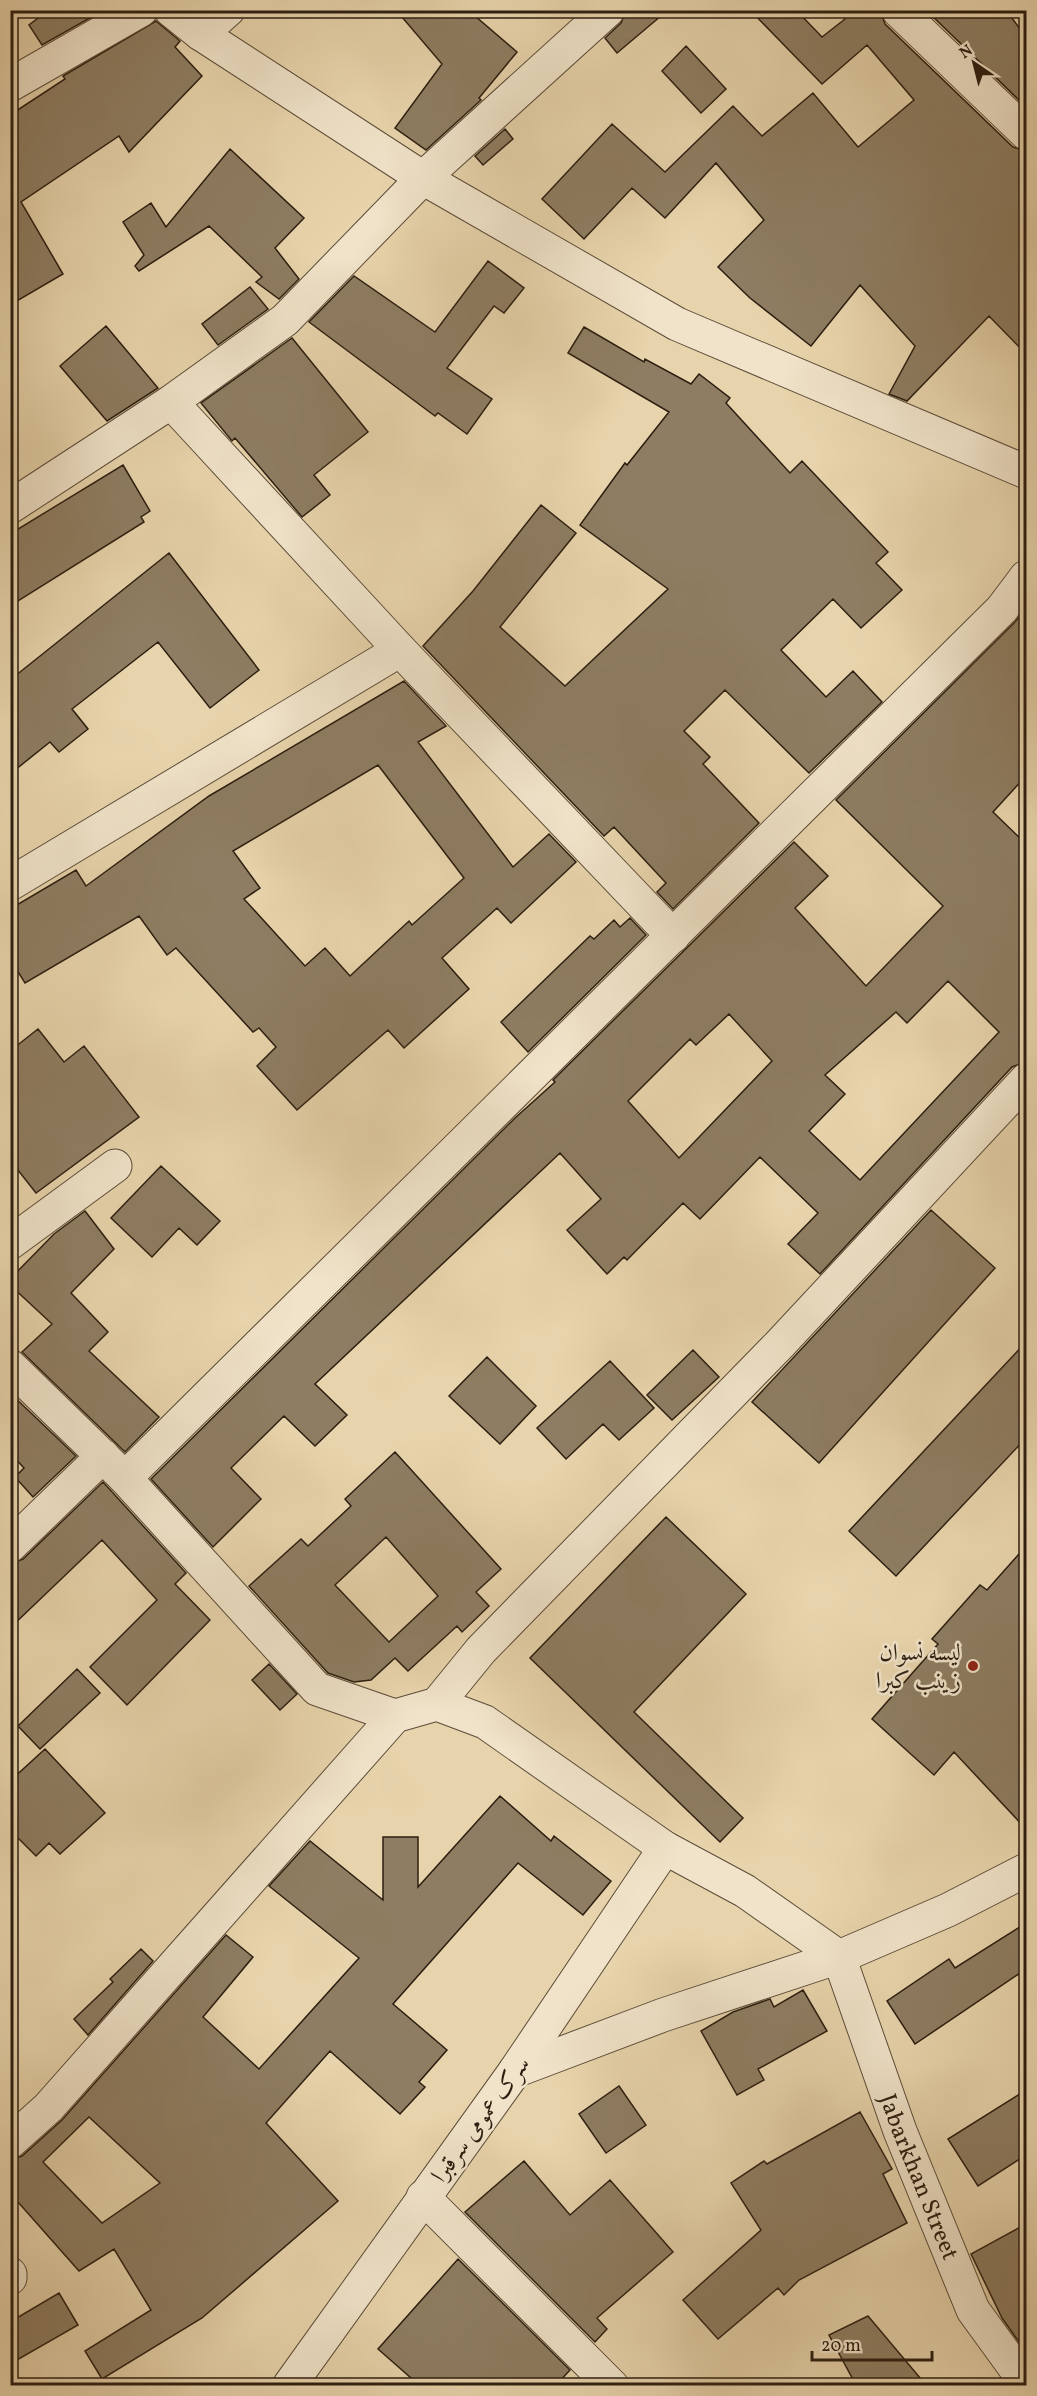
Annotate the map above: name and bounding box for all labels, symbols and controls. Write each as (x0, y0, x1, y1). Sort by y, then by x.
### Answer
north arrow (944, 33, 1004, 93)
text: N (955, 40, 978, 65)
place label: لیسه نسوان زینب کبرا (876, 1637, 961, 1699)
marker: لیسه نسوان زینب کبرا (966, 1659, 980, 1673)
street label: سرک عمومی سرقبرا (424, 2050, 539, 2191)
street label: Jabarkhan Street (869, 2090, 966, 2266)
scale bar (812, 2324, 932, 2362)
text: 20 m (821, 2334, 861, 2359)

